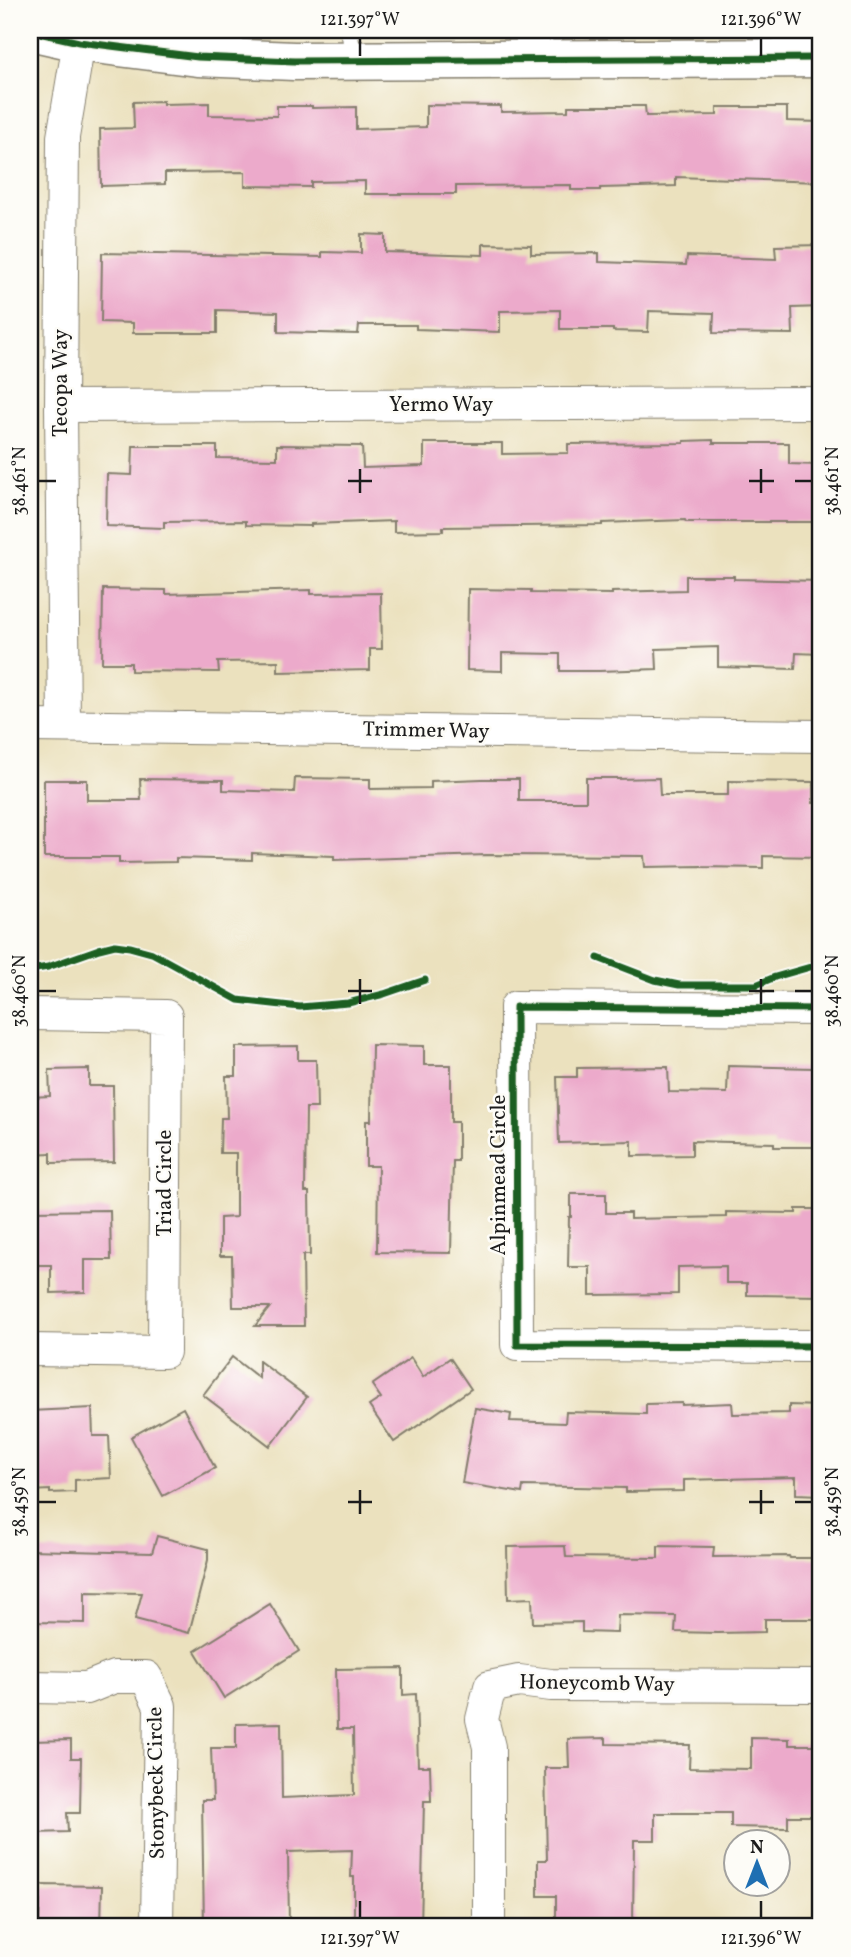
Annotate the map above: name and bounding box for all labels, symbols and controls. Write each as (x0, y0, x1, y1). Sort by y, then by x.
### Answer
text: 121.397°W (320, 8, 400, 33)
text: 121.396°W (721, 8, 801, 33)
street label: Tecopa Way (47, 328, 76, 437)
street label: Yermo Way (389, 391, 494, 420)
text: 38.461°N (8, 446, 33, 516)
text: 38.461°N (821, 446, 846, 516)
street label: Trimmer Way (362, 715, 490, 747)
text: 38.460°N (8, 955, 33, 1027)
text: 38.460°N (821, 955, 846, 1027)
street label: Alpinmead Circle (485, 1095, 514, 1255)
street label: Triad Circle (151, 1129, 180, 1237)
text: 38.459°N (8, 1467, 33, 1537)
text: 38.459°N (821, 1467, 846, 1537)
street label: Honeycomb Way (519, 1668, 676, 1700)
street label: Stonybeck Circle (141, 1706, 173, 1860)
north arrow (722, 1828, 792, 1898)
text: N (750, 1835, 764, 1861)
text: 121.397°W (320, 1927, 400, 1952)
text: 121.396°W (721, 1927, 801, 1952)

